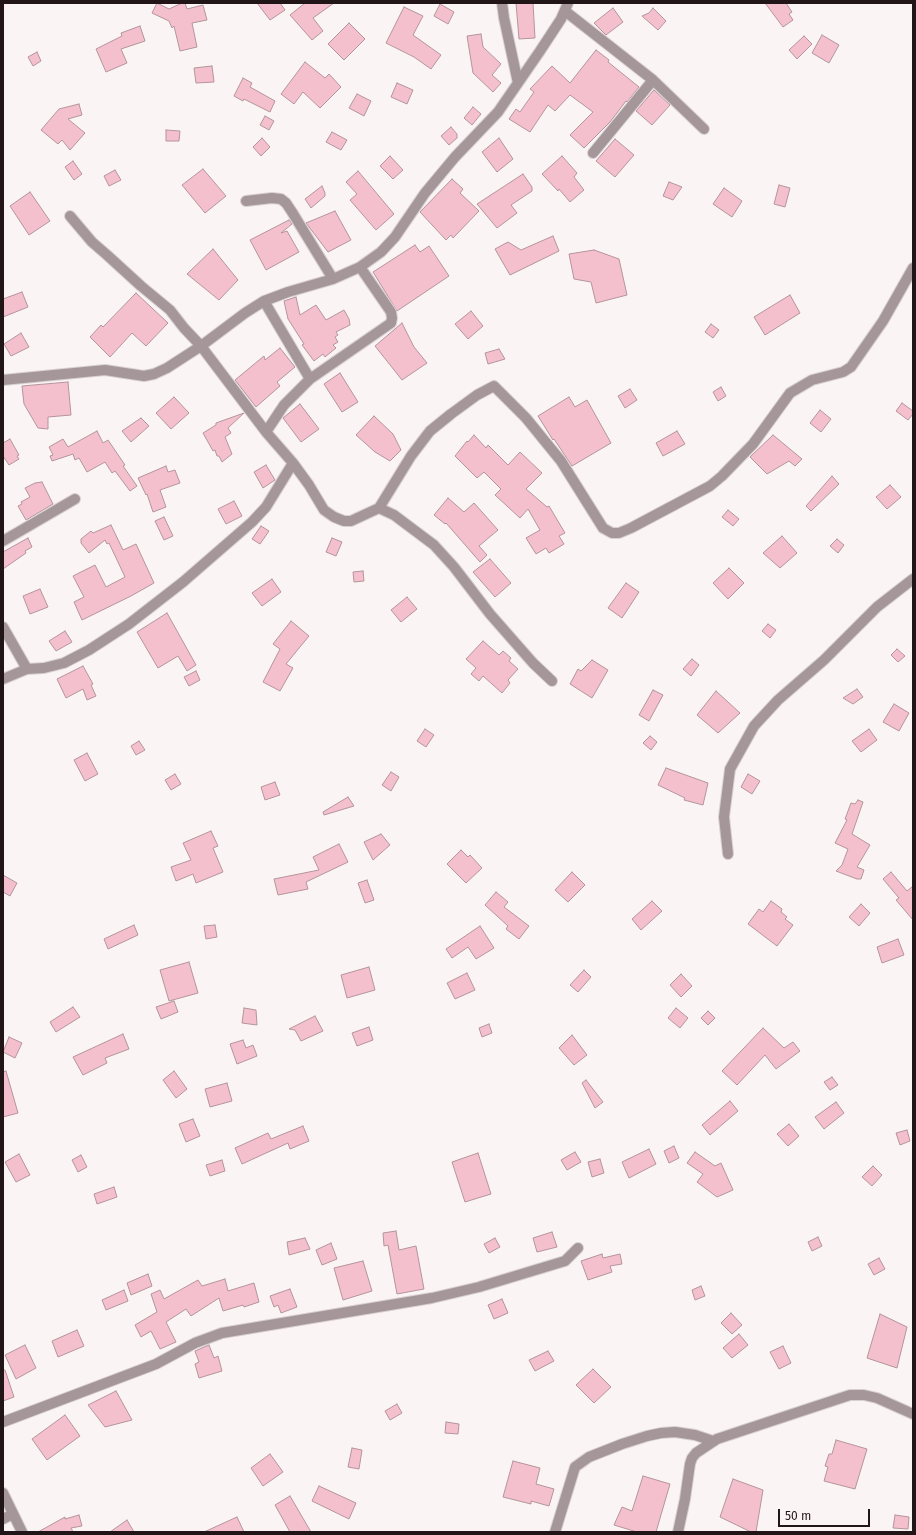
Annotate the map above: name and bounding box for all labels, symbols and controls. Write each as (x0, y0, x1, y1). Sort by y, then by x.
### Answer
scale bar (780, 1501, 872, 1527)
text: 50 m (785, 1509, 811, 1523)

